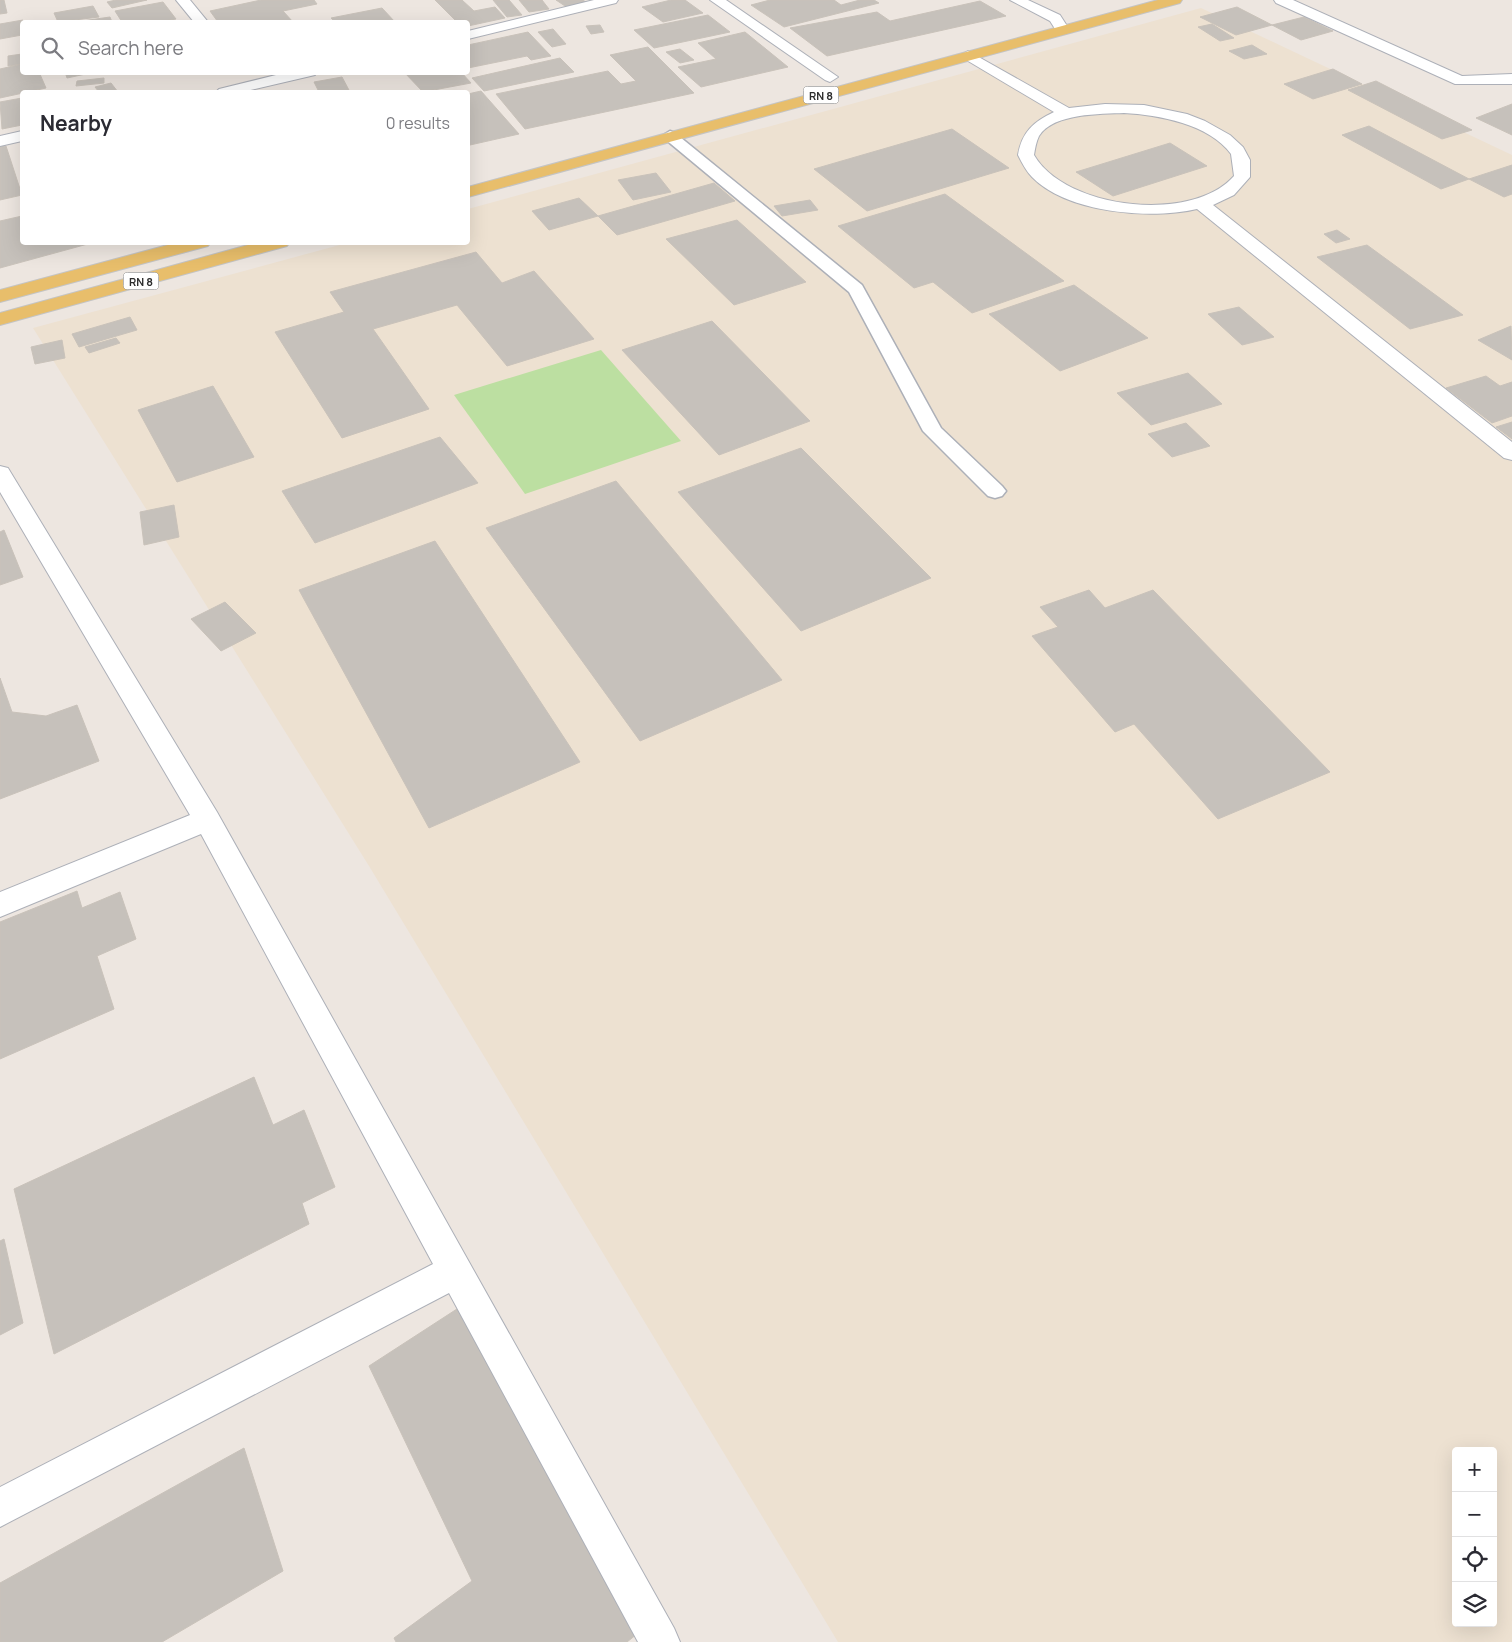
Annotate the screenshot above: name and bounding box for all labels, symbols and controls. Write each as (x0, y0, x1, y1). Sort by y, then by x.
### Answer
search box (20, 20, 470, 75)
icon: search (38, 34, 66, 62)
text: Search here (78, 35, 184, 61)
road number: RN 8 (804, 86, 838, 104)
text: Nearby (40, 109, 112, 137)
text: 0 results (386, 112, 450, 134)
road number: RN 8 (124, 272, 158, 290)
map controls (1452, 1447, 1497, 1627)
button: + (1452, 1447, 1497, 1492)
button: − (1452, 1492, 1497, 1537)
button: locate (1452, 1537, 1497, 1582)
button: layers (1452, 1582, 1497, 1627)

